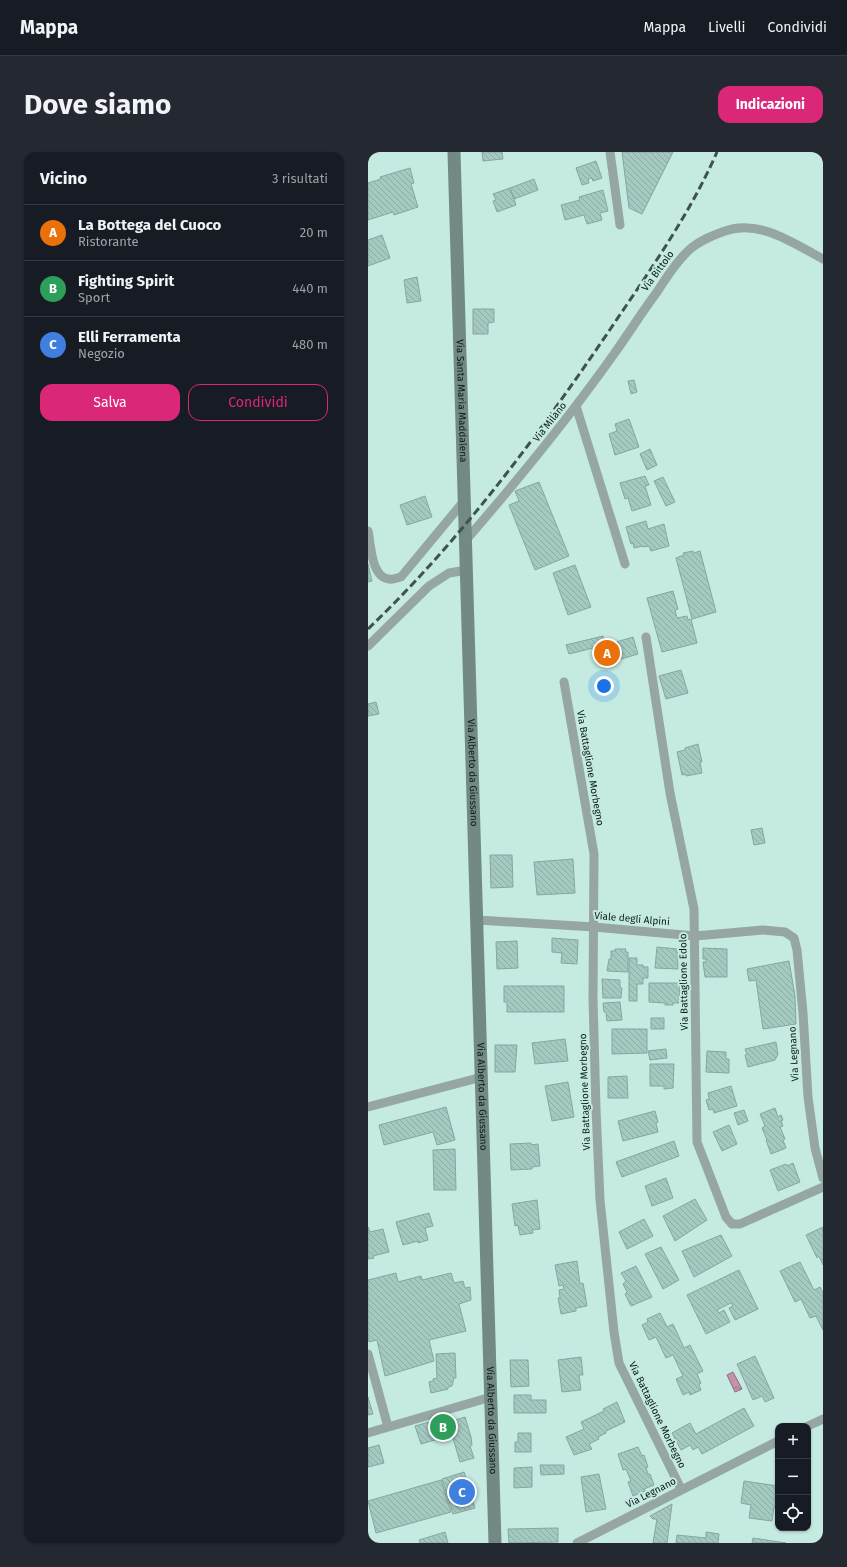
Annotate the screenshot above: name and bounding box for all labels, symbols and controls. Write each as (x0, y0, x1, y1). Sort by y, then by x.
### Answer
text: Mappa (20, 16, 78, 39)
text: Mappa (643, 19, 686, 36)
text: Livelli (708, 19, 746, 36)
text: Condividi (768, 19, 827, 36)
button: Indicazioni (718, 86, 823, 123)
text: Dove siamo (24, 88, 171, 121)
text: Vicino (40, 168, 87, 189)
text: 3 risultati (272, 171, 328, 186)
text: La Bottega del Cuoco (78, 216, 221, 234)
text: A (49, 225, 57, 240)
text: 20 m (300, 225, 328, 240)
text: Ristorante (78, 234, 139, 249)
street label: Via Bittolo (639, 248, 677, 294)
text: Fighting Spirit (78, 272, 174, 290)
text: B (49, 281, 57, 296)
text: 440 m (292, 281, 328, 296)
text: Sport (78, 290, 110, 305)
text: Elli Ferramenta (78, 328, 181, 346)
text: C (49, 337, 57, 352)
text: 480 m (292, 337, 328, 352)
street label: Via Santa Maria Maddalena (454, 339, 469, 463)
text: Negozio (78, 346, 125, 361)
button: Salva (40, 384, 180, 421)
button: Condividi (188, 384, 328, 421)
street label: Via Milano (531, 400, 569, 444)
pin: A (594, 638, 620, 668)
your location (594, 676, 614, 696)
street label: Via Battaglione Morbegno (574, 709, 606, 827)
street label: Via Alberto da Giussano (465, 719, 480, 827)
street label: Viale degli Alpini (594, 910, 670, 928)
street label: Via Battaglione Edolo (677, 933, 691, 1031)
street label: Via Legnano (787, 1026, 801, 1082)
street label: Via Battaglione Morbegno (577, 1033, 593, 1151)
street label: Via Alberto da Giussano (474, 1043, 489, 1151)
street label: Via Battaglione Morbegno (626, 1360, 688, 1470)
street label: Via Alberto da Giussano (484, 1366, 499, 1475)
pin: B (430, 1412, 456, 1442)
map controls (775, 1423, 811, 1531)
button: + (775, 1423, 811, 1459)
button: − (775, 1459, 811, 1495)
street label: Via Legnano (624, 1475, 678, 1511)
pin: C (449, 1477, 475, 1507)
button: locate (775, 1495, 811, 1531)

